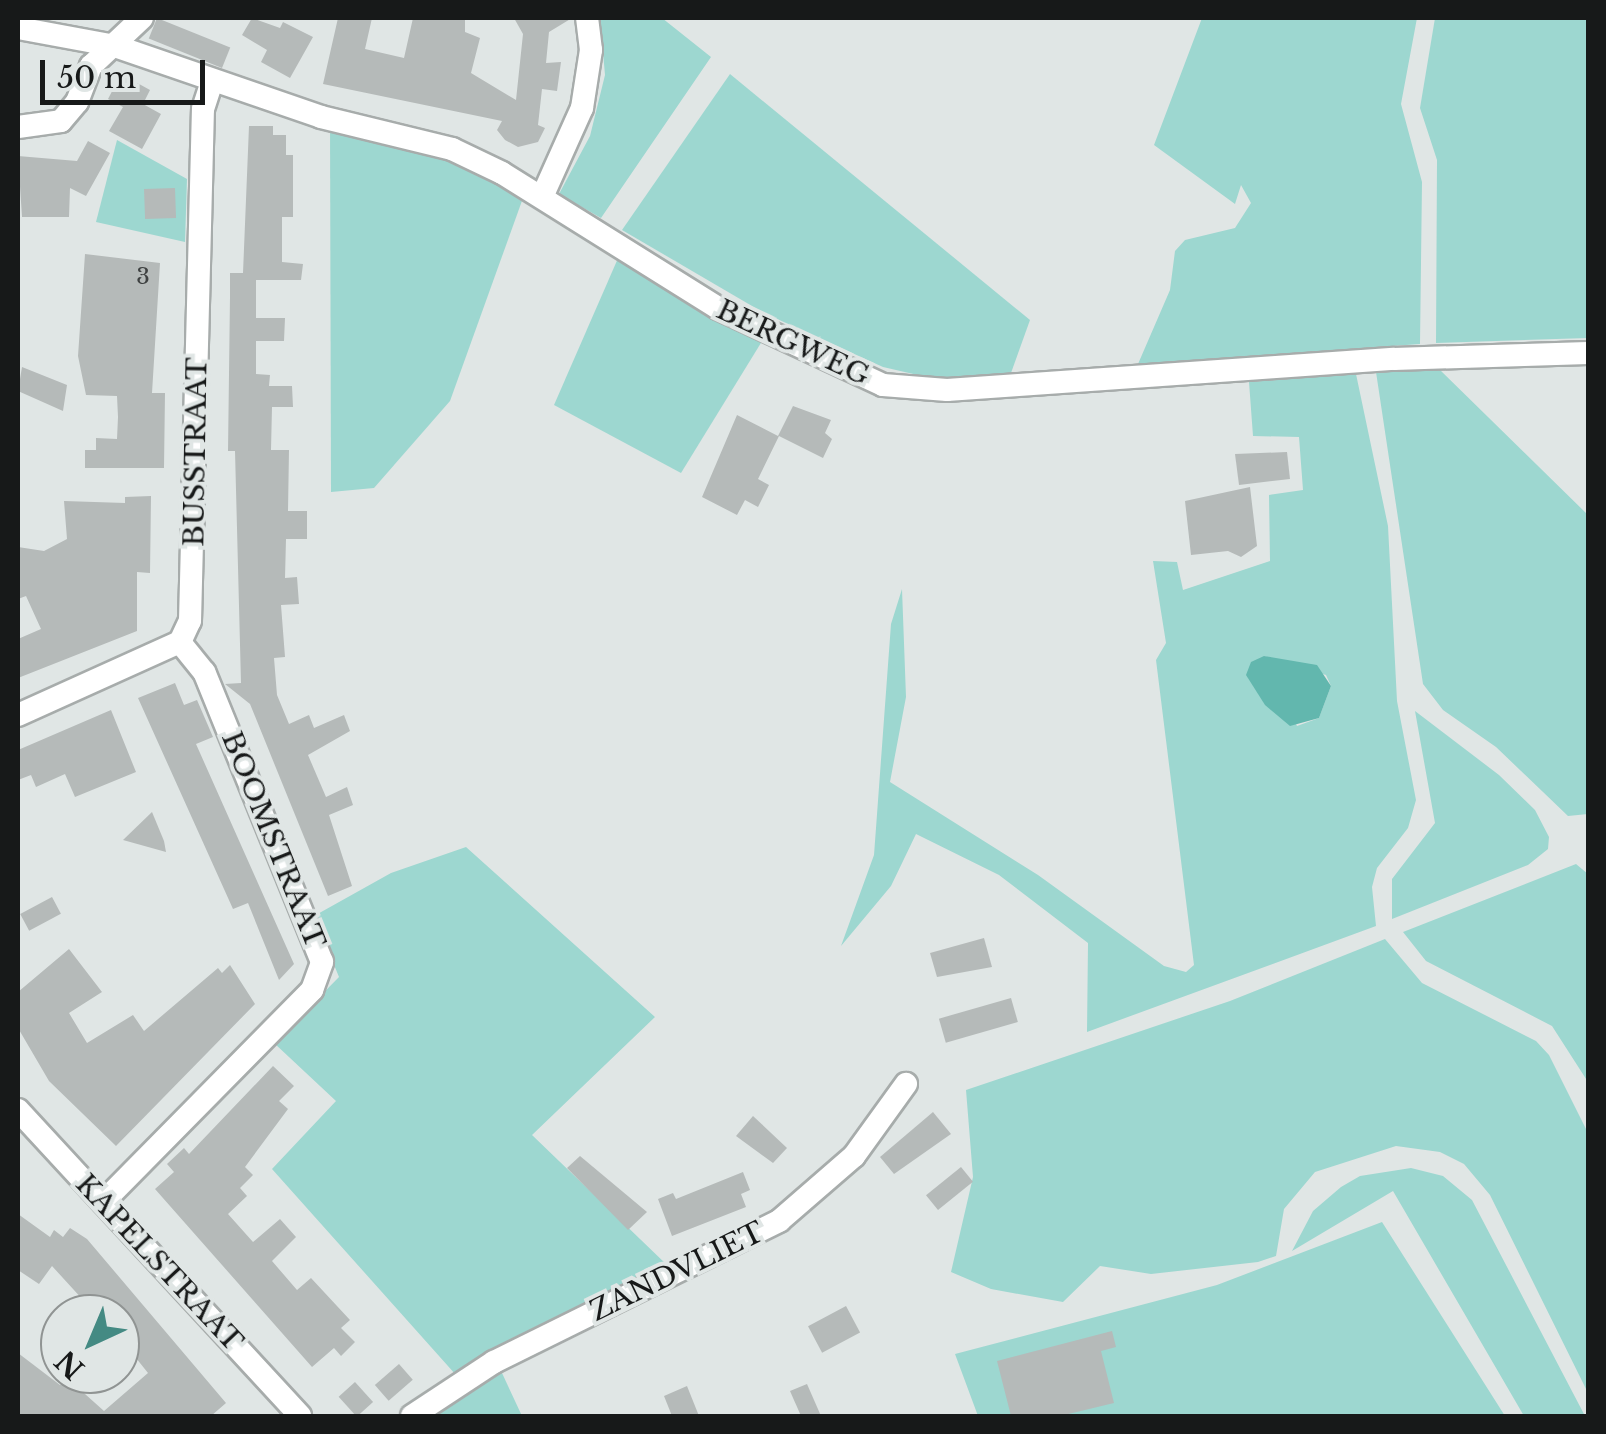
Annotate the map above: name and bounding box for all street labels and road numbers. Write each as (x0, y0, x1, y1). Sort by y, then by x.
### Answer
street label: BERGWEG (711, 293, 875, 393)
street label: BUSSTRAAT (178, 357, 214, 547)
street label: BOOMSTRAAT (214, 727, 332, 953)
street label: KAPELSTRAAT (68, 1168, 250, 1358)
street label: ZANDVLIET (585, 1215, 769, 1329)

